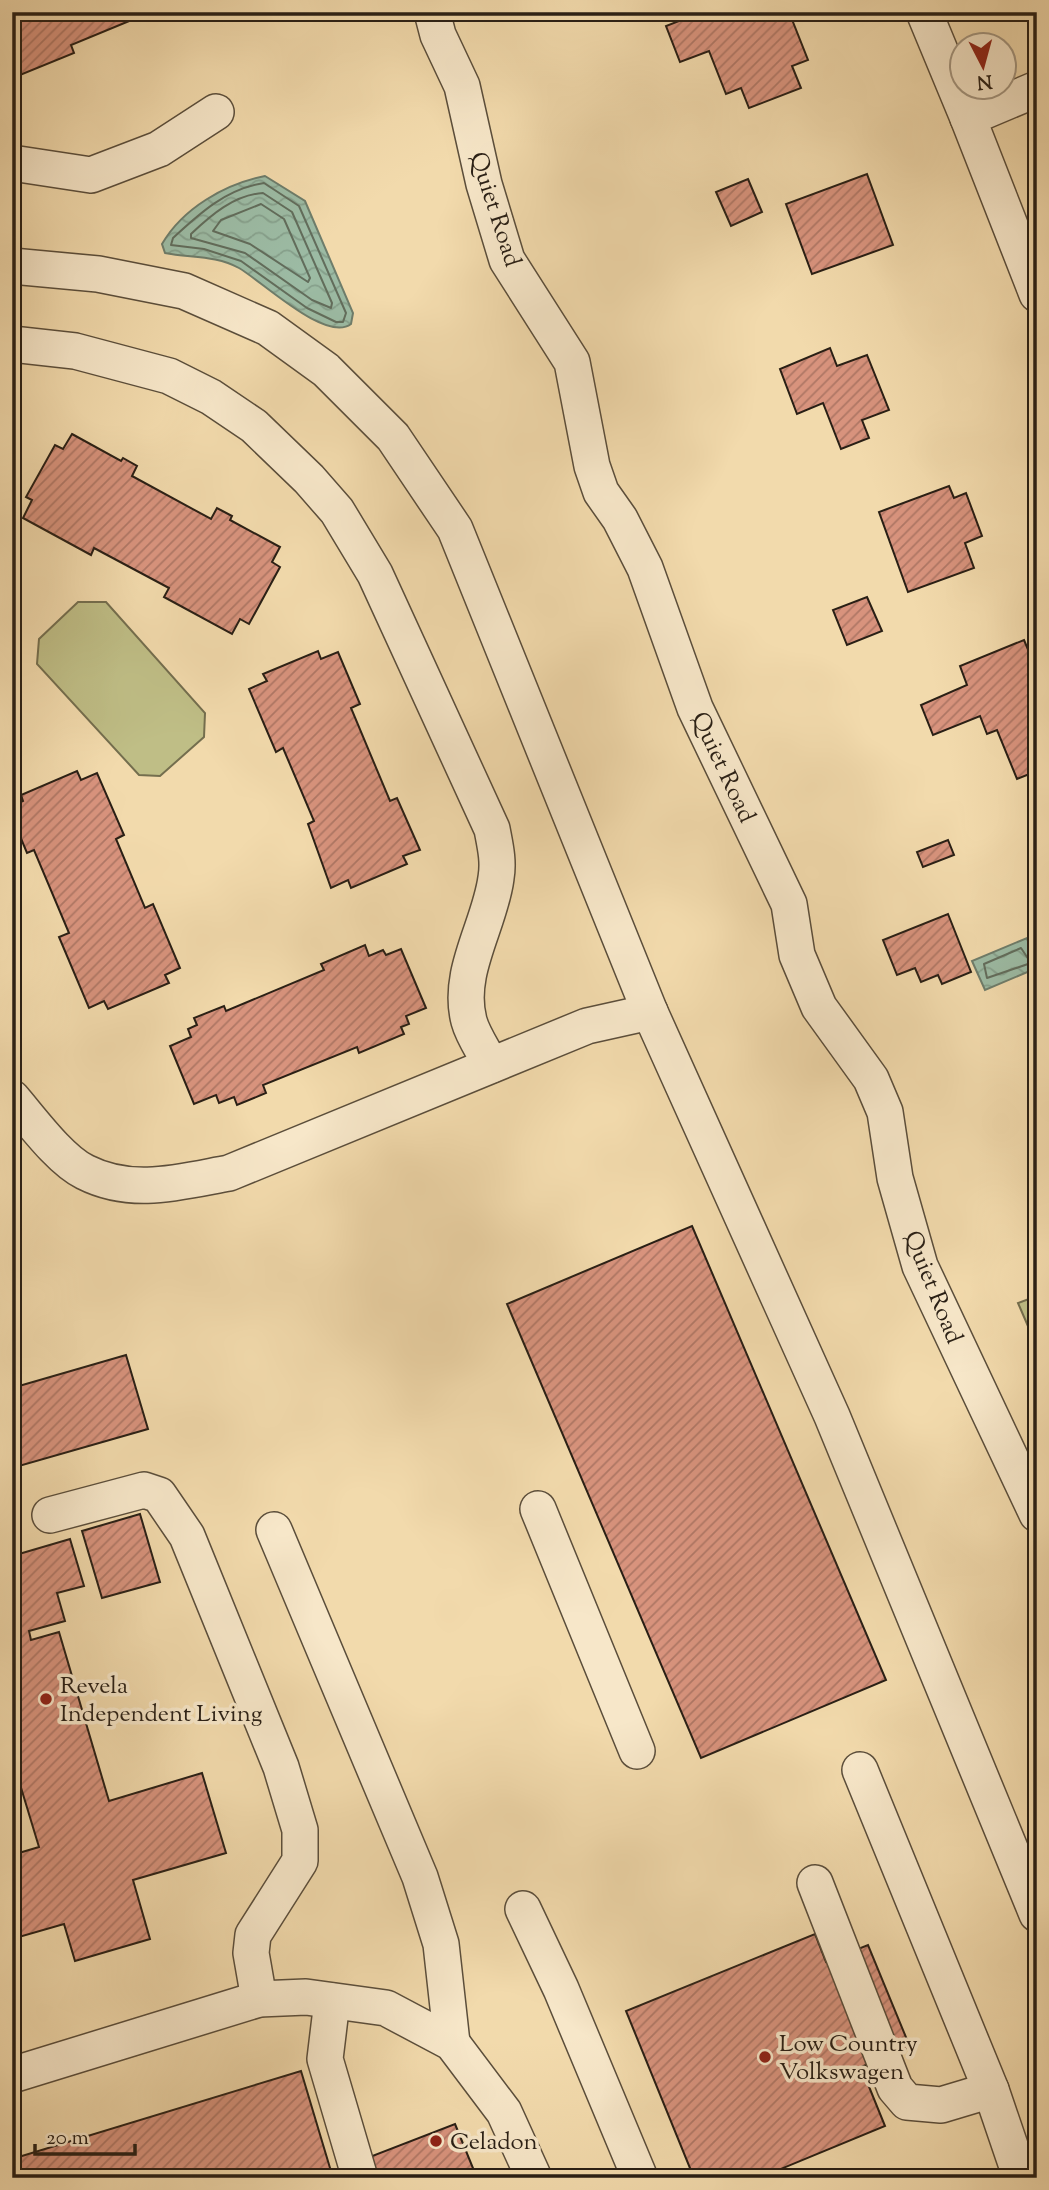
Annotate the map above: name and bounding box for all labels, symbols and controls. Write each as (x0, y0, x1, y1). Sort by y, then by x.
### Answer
north arrow (948, 32, 1018, 102)
text: N (976, 66, 993, 95)
street label: Quiet Road (460, 148, 529, 272)
street label: Quiet Road (682, 707, 763, 829)
street label: Quiet Road (894, 1226, 970, 1350)
place label: Revela Independent Living (60, 1670, 263, 1732)
marker: Revela Independent Living (38, 1691, 54, 1707)
place label: Low Country Volkswagen (779, 2028, 918, 2090)
marker: Low Country Volkswagen (757, 2049, 773, 2065)
scale bar (35, 2113, 135, 2157)
text: 20 m (46, 2124, 89, 2154)
place label: Celadon (450, 2126, 538, 2160)
marker: Celadon (428, 2133, 444, 2149)

